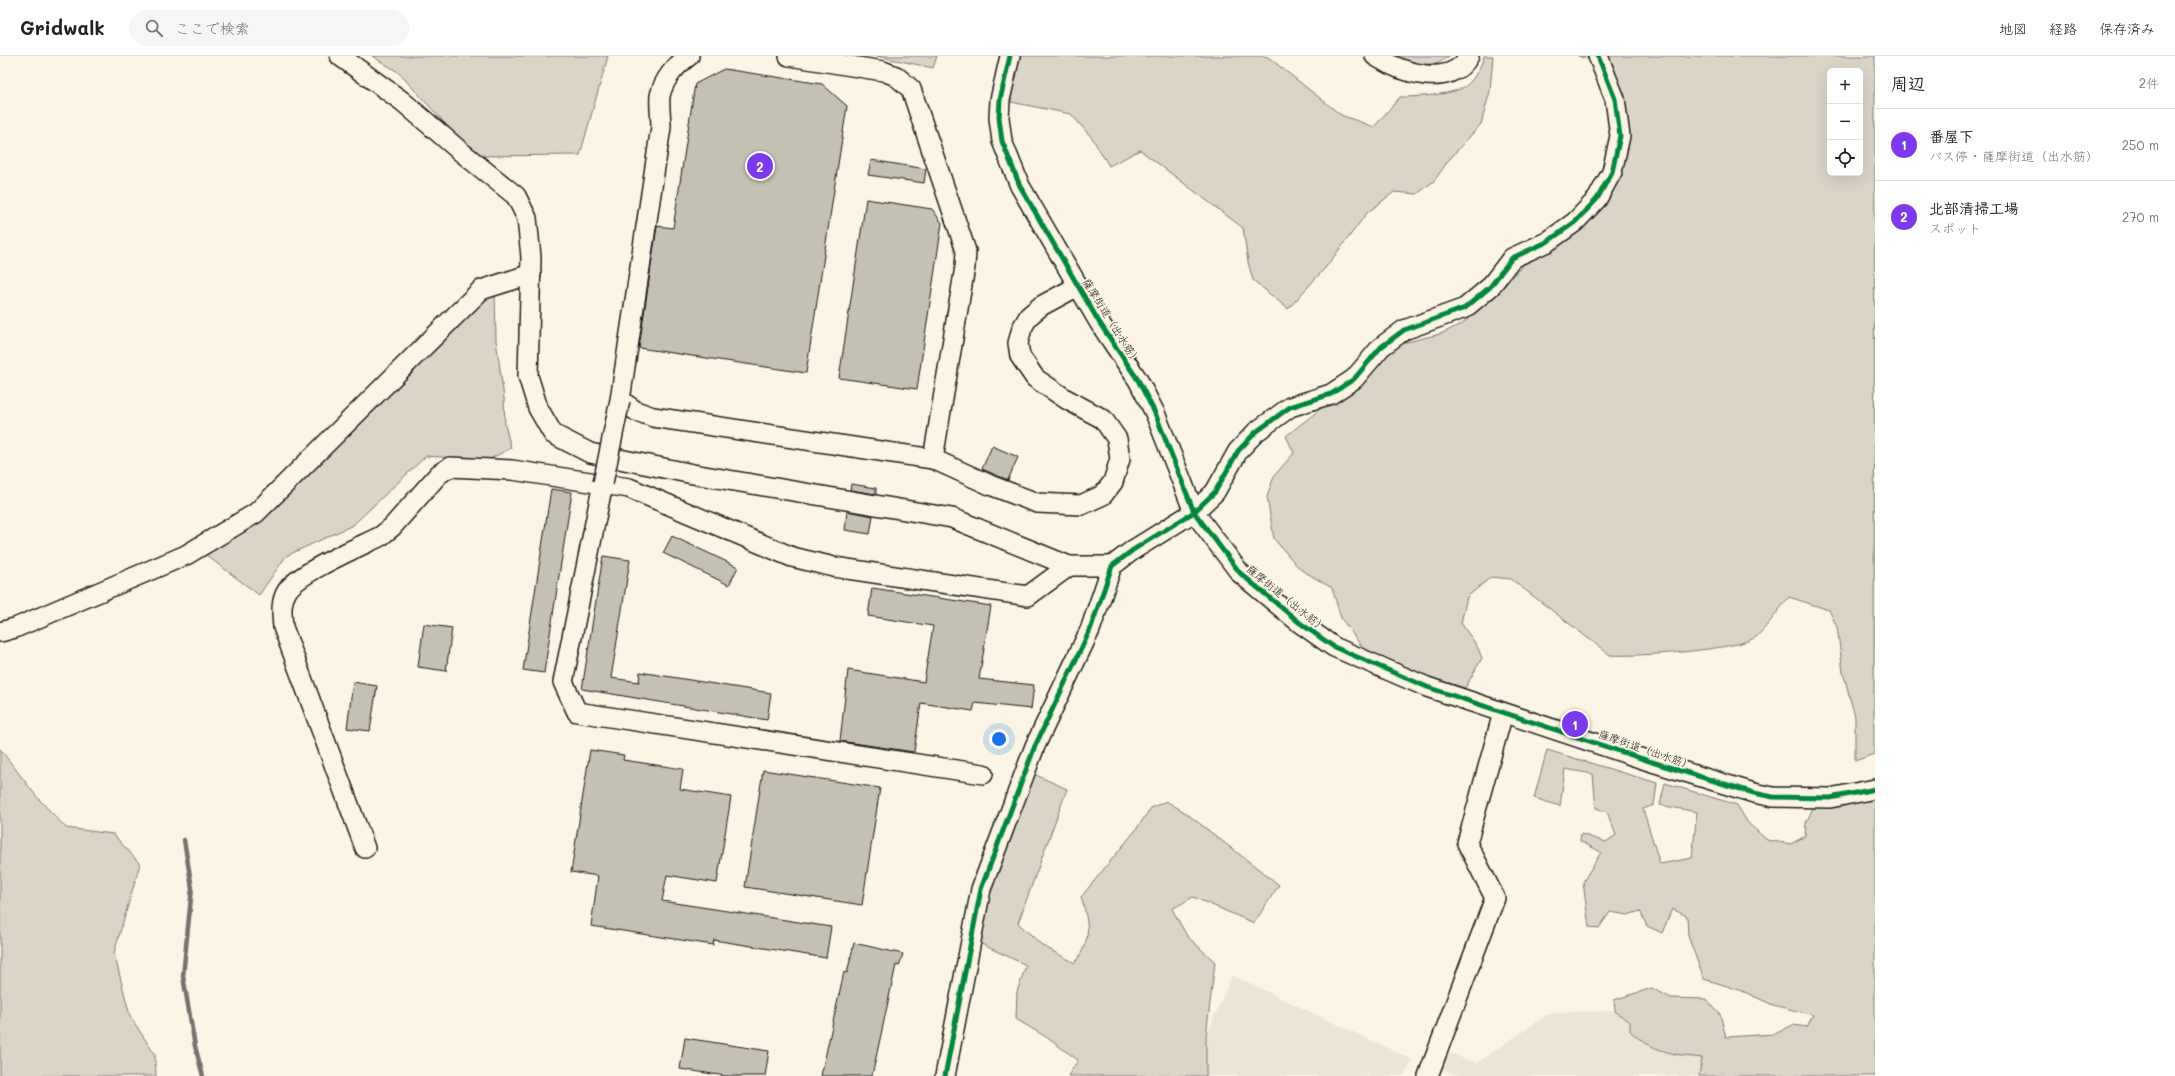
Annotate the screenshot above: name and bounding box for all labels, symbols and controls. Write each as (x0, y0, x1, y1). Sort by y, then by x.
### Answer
search box (129, 10, 409, 46)
text: Gridwalk (20, 15, 105, 40)
icon: search (143, 17, 165, 39)
text: ここで検索 (175, 18, 250, 38)
text: 地図 (1999, 19, 2027, 38)
text: 経路 (2049, 19, 2077, 38)
text: 保存済み (2099, 19, 2155, 38)
map controls (1827, 68, 1863, 176)
button: + (1827, 68, 1863, 104)
text: 周辺 (1891, 72, 1925, 94)
text: 2件 (2139, 74, 2159, 91)
button: − (1827, 104, 1863, 140)
text: 番屋下 (1929, 126, 1974, 146)
text: 1 (1901, 136, 1907, 153)
text: 250 m (2122, 136, 2159, 153)
button: locate (1827, 140, 1863, 176)
text: バス停 · 薩摩街道（出水筋） (1929, 147, 2099, 164)
pin: 2 (747, 151, 773, 181)
text: 北部清掃工場 (1929, 198, 2019, 218)
text: 2 (1900, 208, 1908, 225)
text: 270 m (2122, 208, 2159, 225)
text: スポット (1929, 219, 1981, 236)
street label: 薩摩街道（出水筋） (1079, 275, 1145, 367)
street label: 薩摩街道（出水筋） (1244, 561, 1330, 635)
pin: 1 (1562, 709, 1588, 739)
street label: 薩摩街道（出水筋） (1597, 726, 1695, 772)
your location (989, 729, 1009, 749)

